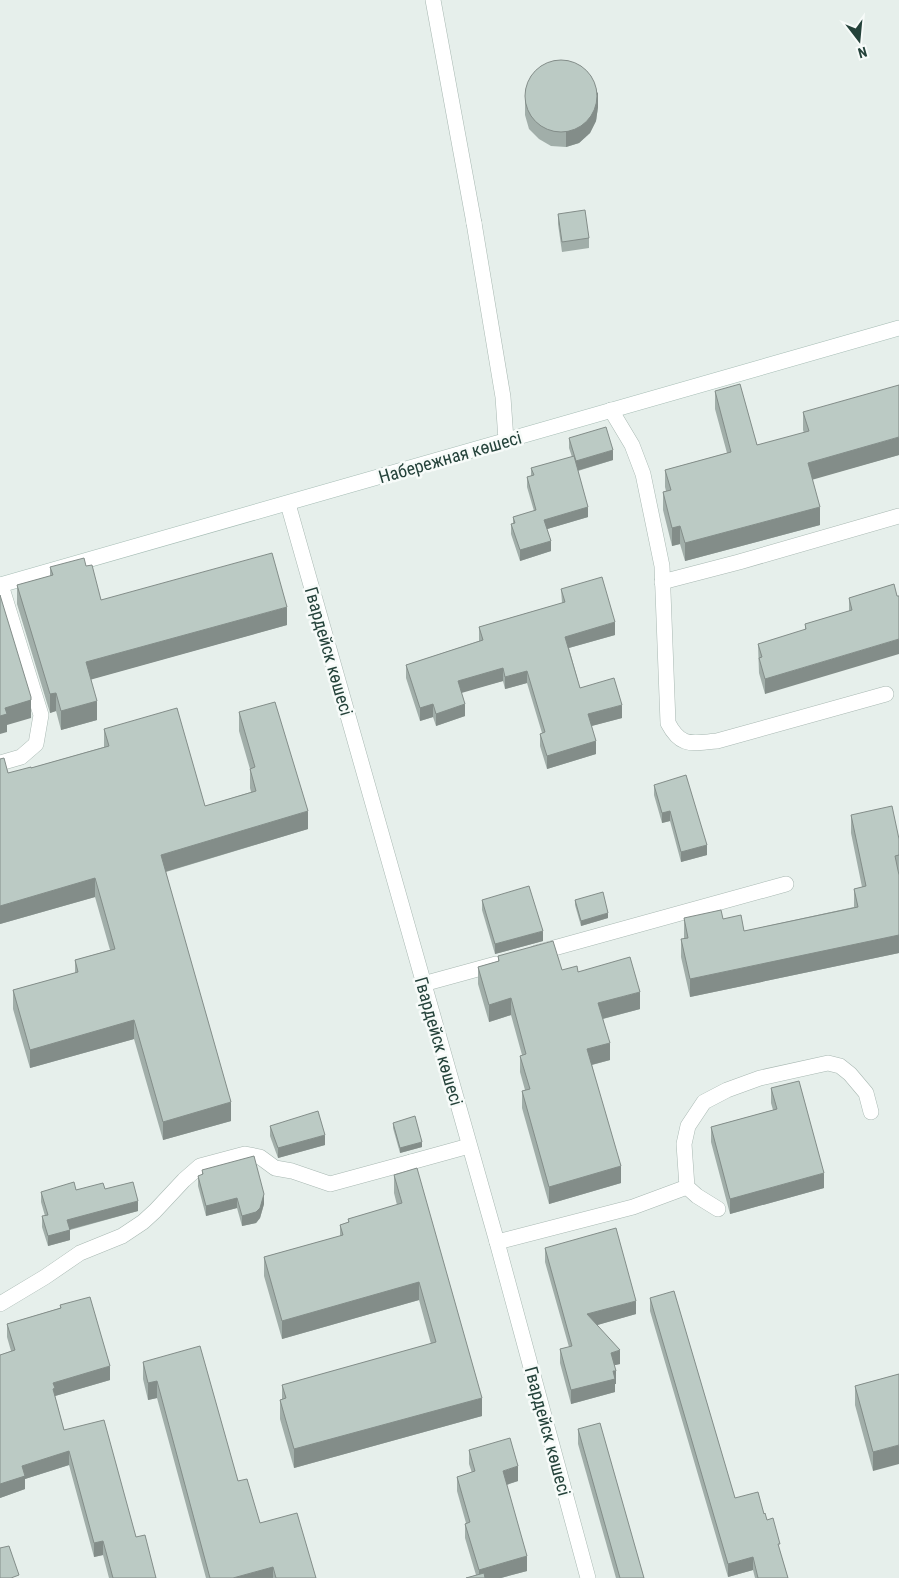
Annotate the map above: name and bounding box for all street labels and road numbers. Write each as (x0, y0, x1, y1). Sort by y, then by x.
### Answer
street label: Набережная көшесі (376, 427, 524, 487)
street label: Гвардейск көшесі (301, 584, 357, 718)
street label: Гвардейск көшесі (411, 974, 467, 1108)
street label: Гвардейск көшесі (521, 1364, 575, 1498)

